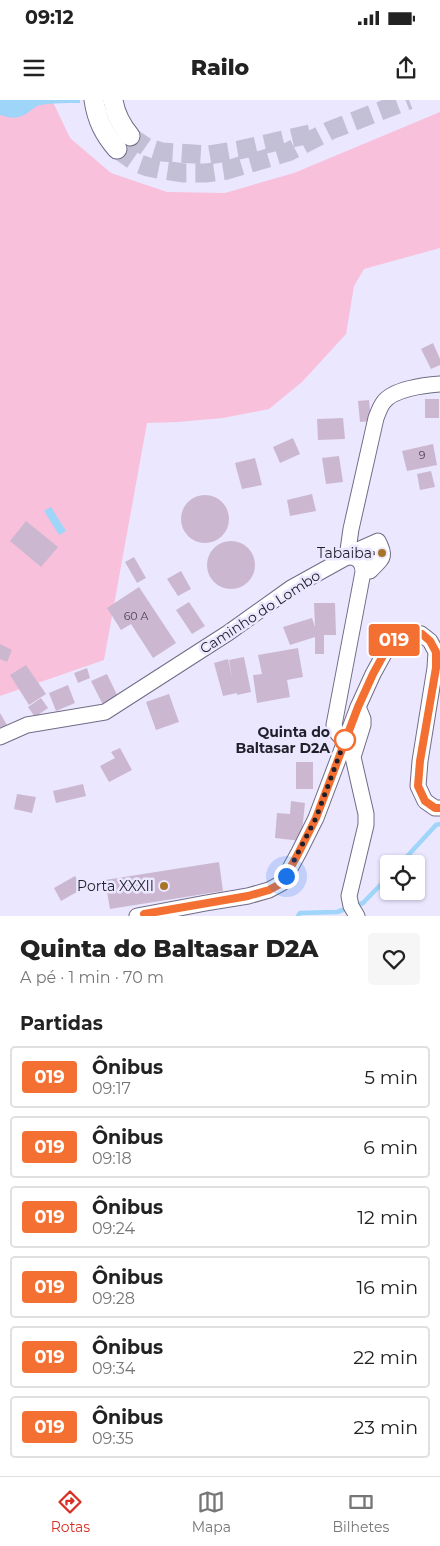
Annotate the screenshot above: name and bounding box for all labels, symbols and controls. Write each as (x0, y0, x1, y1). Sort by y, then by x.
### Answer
text: 09:12 (25, 6, 74, 29)
icon: menu (20, 54, 48, 82)
text: Railo (191, 54, 249, 81)
icon: share (392, 54, 420, 82)
house number: 9 (419, 448, 426, 462)
place label: Tabaiba (317, 544, 372, 562)
marker: Tabaiba (376, 547, 388, 559)
street label: Caminho do Lombo (196, 566, 324, 658)
house number: 60 A (124, 609, 148, 623)
line badge: 019 (365, 624, 423, 656)
text: 019 (379, 629, 409, 651)
place label: Quinta do Baltasar D2A (235, 723, 330, 757)
marker: Quinta do Baltasar D2A (334, 729, 356, 751)
map controls (380, 855, 425, 900)
button: locate (380, 855, 425, 900)
your location (274, 864, 299, 889)
place label: Porta XXXII (77, 877, 154, 895)
marker: Porta XXXII (158, 880, 170, 892)
button: heart (368, 933, 420, 985)
text: Quinta do Baltasar D2A (20, 934, 318, 963)
text: A pé · 1 min · 70 m (20, 968, 164, 987)
text: Partidas (20, 1012, 103, 1035)
text: Ônibus (92, 1056, 163, 1079)
text: 019 (34, 1066, 65, 1088)
text: 5 min (364, 1066, 418, 1089)
text: 09:17 (92, 1079, 131, 1098)
text: Ônibus (92, 1126, 163, 1149)
text: 019 (34, 1136, 65, 1158)
text: 6 min (363, 1136, 418, 1159)
text: 09:18 (92, 1149, 132, 1168)
text: Ônibus (92, 1196, 163, 1219)
text: 019 (34, 1206, 65, 1228)
text: 12 min (357, 1206, 418, 1229)
text: 09:24 (92, 1219, 135, 1238)
text: Ônibus (92, 1266, 163, 1289)
text: 019 (34, 1276, 65, 1298)
text: 16 min (356, 1276, 418, 1299)
text: 09:28 (92, 1289, 135, 1308)
text: Ônibus (92, 1336, 163, 1359)
text: 019 (34, 1346, 65, 1368)
text: 22 min (353, 1346, 418, 1369)
text: 09:34 (92, 1359, 135, 1378)
text: Ônibus (92, 1406, 163, 1429)
text: 019 (34, 1416, 65, 1438)
text: 23 min (353, 1416, 418, 1439)
text: 09:35 (92, 1429, 134, 1448)
tab: Rotas (51, 1488, 90, 1536)
tab: Mapa (192, 1488, 231, 1536)
tab: Bilhetes (333, 1488, 389, 1536)

